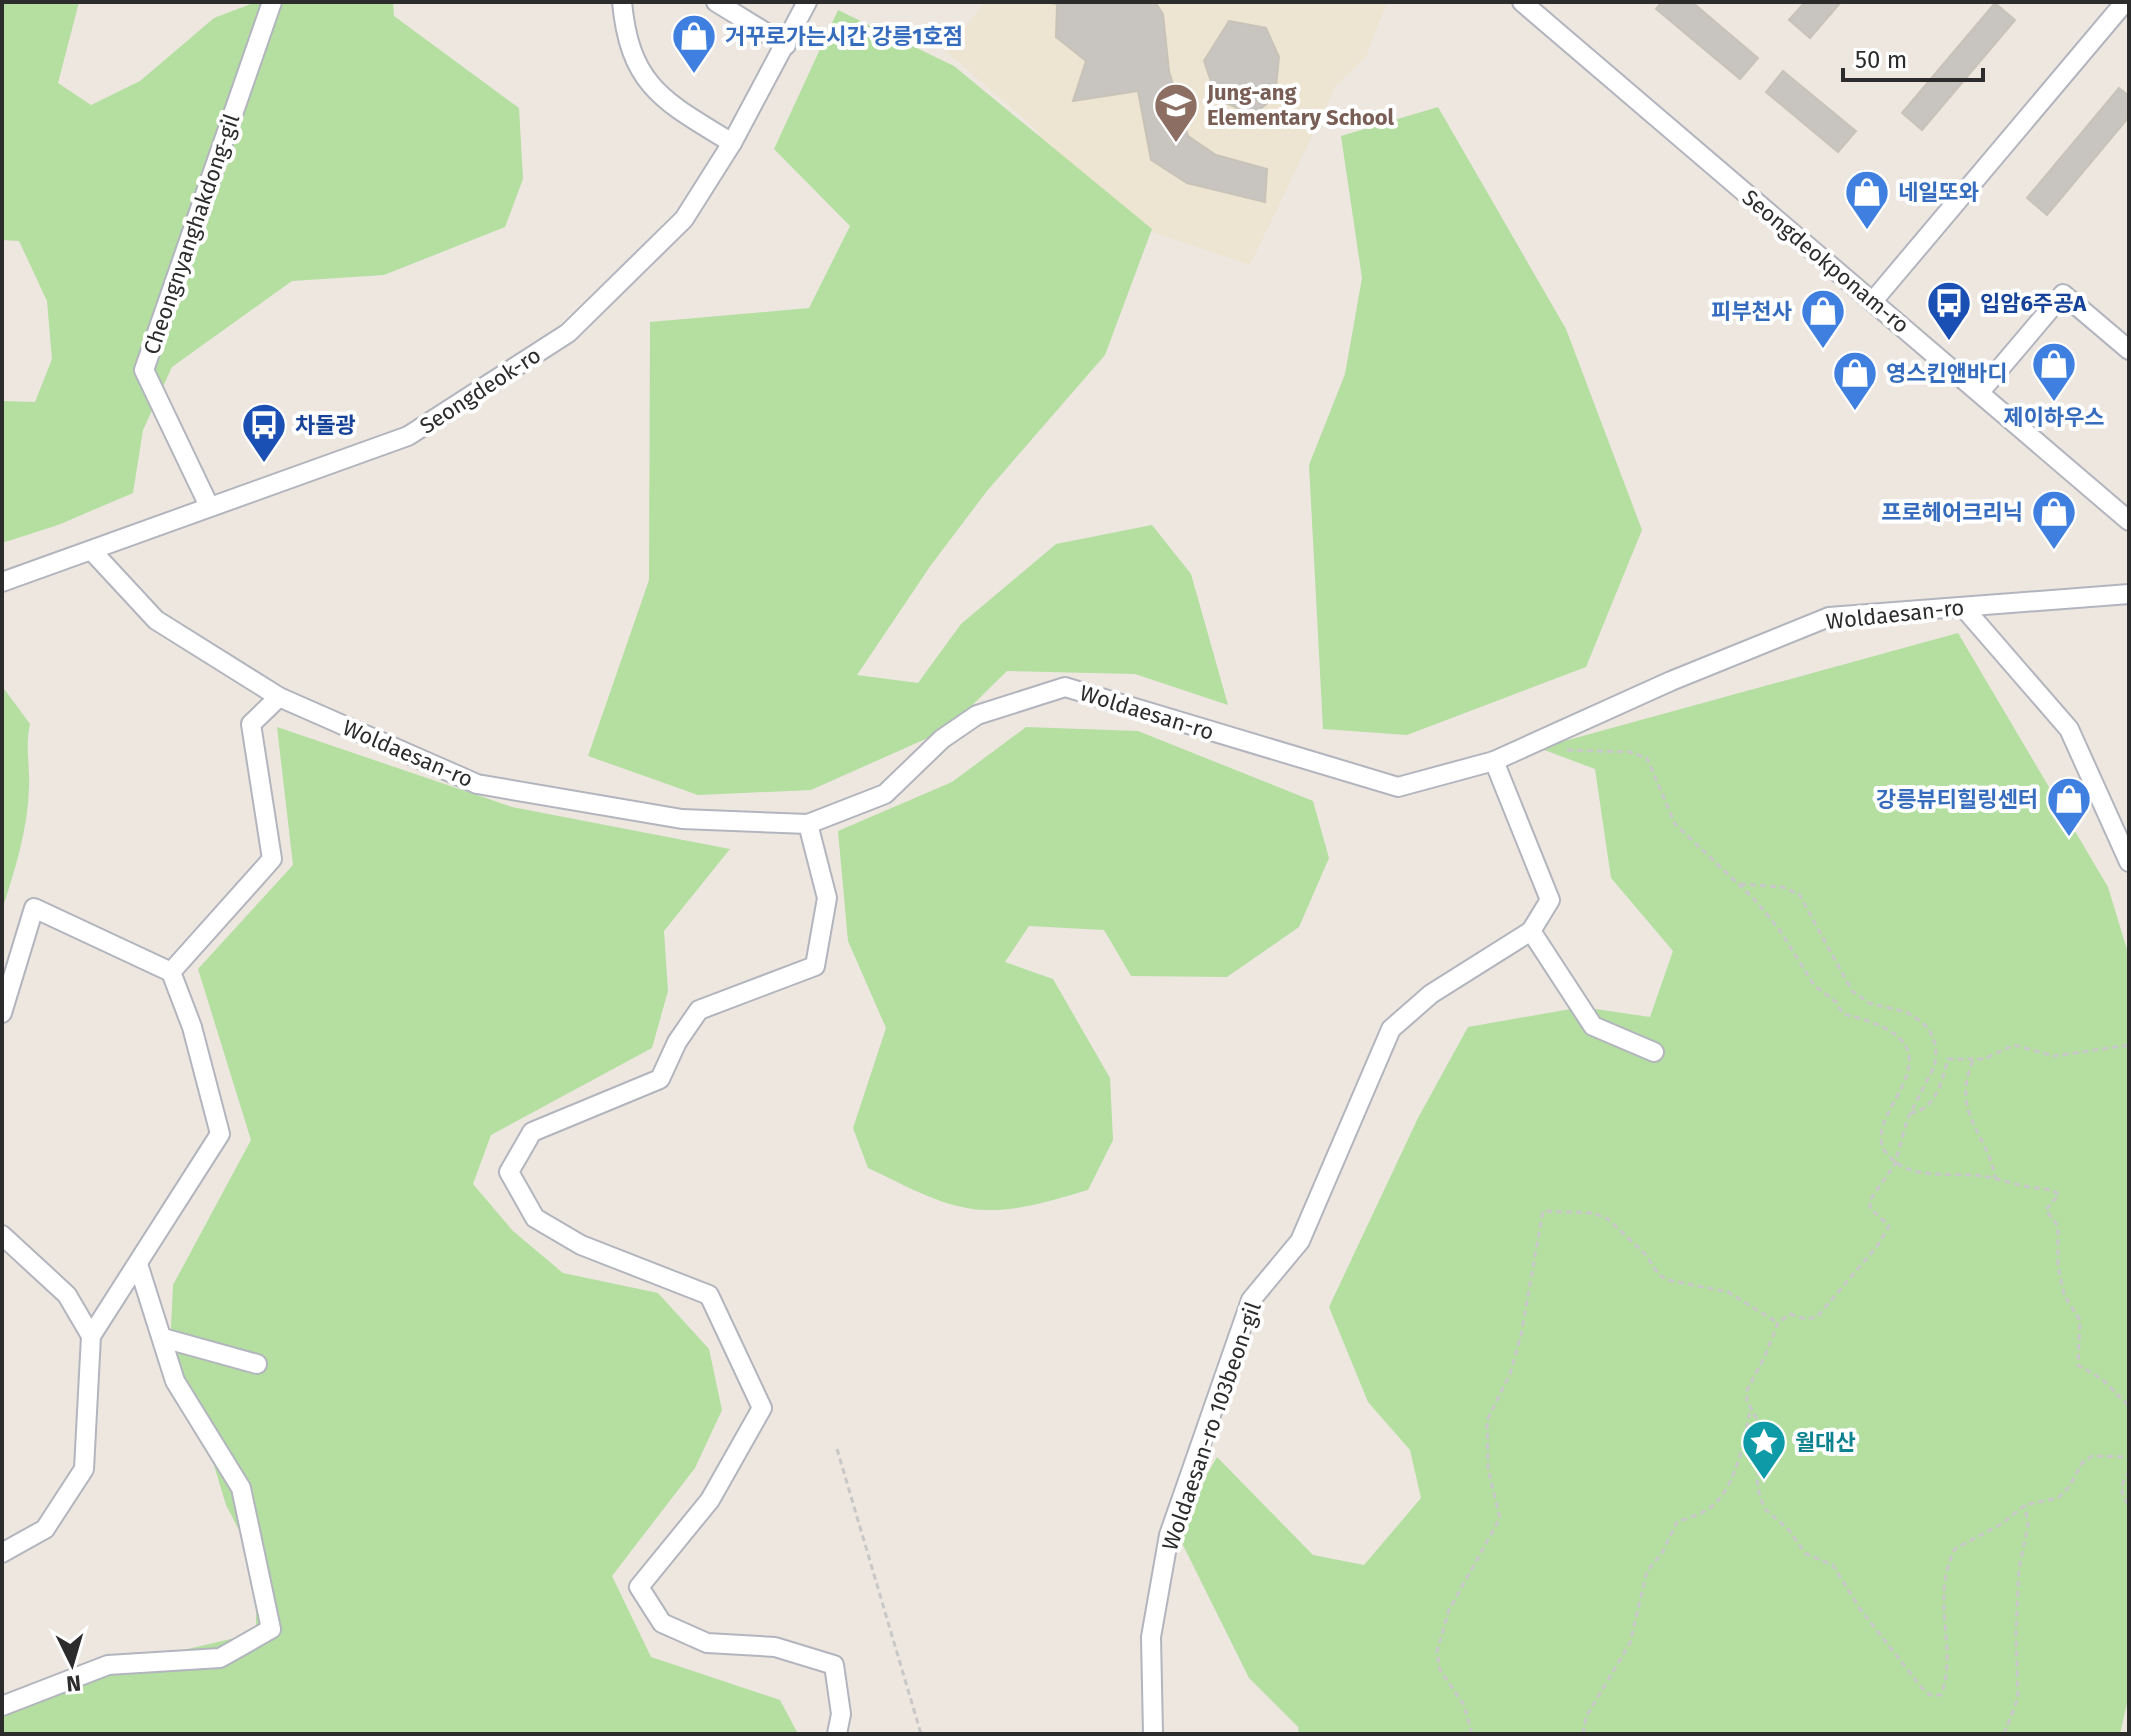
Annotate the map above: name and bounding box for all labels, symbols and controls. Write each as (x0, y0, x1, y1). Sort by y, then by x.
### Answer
shop icon: 거꾸로가는시간 강릉1호점 (670, 12, 718, 75)
place label: 거꾸로가는시간 강릉1호점 (725, 23, 963, 50)
scale bar (1843, 32, 1983, 82)
text: 50 m (1855, 46, 1907, 74)
place label: Jung-ang Elementary School (1206, 79, 1395, 131)
school or university icon: Jung-ang Elementary School (1152, 81, 1200, 144)
street label: Cheongnyanghakdong-gil (138, 110, 245, 358)
shop icon: 네일또와 (1843, 168, 1891, 231)
place label: 네일또와 (1898, 179, 1979, 206)
street label: Seongdeokponam-ro (1737, 184, 1915, 339)
bus stop icon: 입암6주공A (1925, 279, 1973, 342)
shop icon: 피부천사 (1799, 287, 1847, 350)
place label: 입암6주공A (1980, 290, 2087, 317)
place label: 피부천사 (1711, 298, 1792, 325)
shop icon: 제이하우스 (2030, 340, 2078, 403)
street label: Seongdeok-ro (415, 341, 546, 440)
shop icon: 영스킨앤바디 (1831, 349, 1879, 412)
place label: 영스킨앤바디 (1886, 360, 2007, 387)
bus stop icon: 차돌광 (240, 401, 288, 464)
place label: 제이하우스 (2003, 404, 2105, 431)
place label: 차돌광 (295, 412, 356, 439)
shop icon: 프로헤어크리닉 (2030, 488, 2078, 551)
place label: 프로헤어크리닉 (1881, 499, 2023, 526)
street label: Woldaesan-ro (1825, 594, 1965, 635)
street label: Woldaesan-ro (1077, 679, 1217, 746)
street label: Woldaesan-ro (339, 714, 477, 793)
shop icon: 강릉뷰티힐링센터 (2045, 775, 2093, 838)
place label: 강릉뷰티힐링센터 (1876, 786, 2038, 813)
street label: Woldaesan-ro 103beon-gil (1156, 1298, 1267, 1554)
place icon: 월대산 (1740, 1418, 1788, 1481)
place label: 월대산 (1795, 1429, 1856, 1456)
north arrow (32, 1624, 112, 1704)
text: N (65, 1669, 82, 1698)

